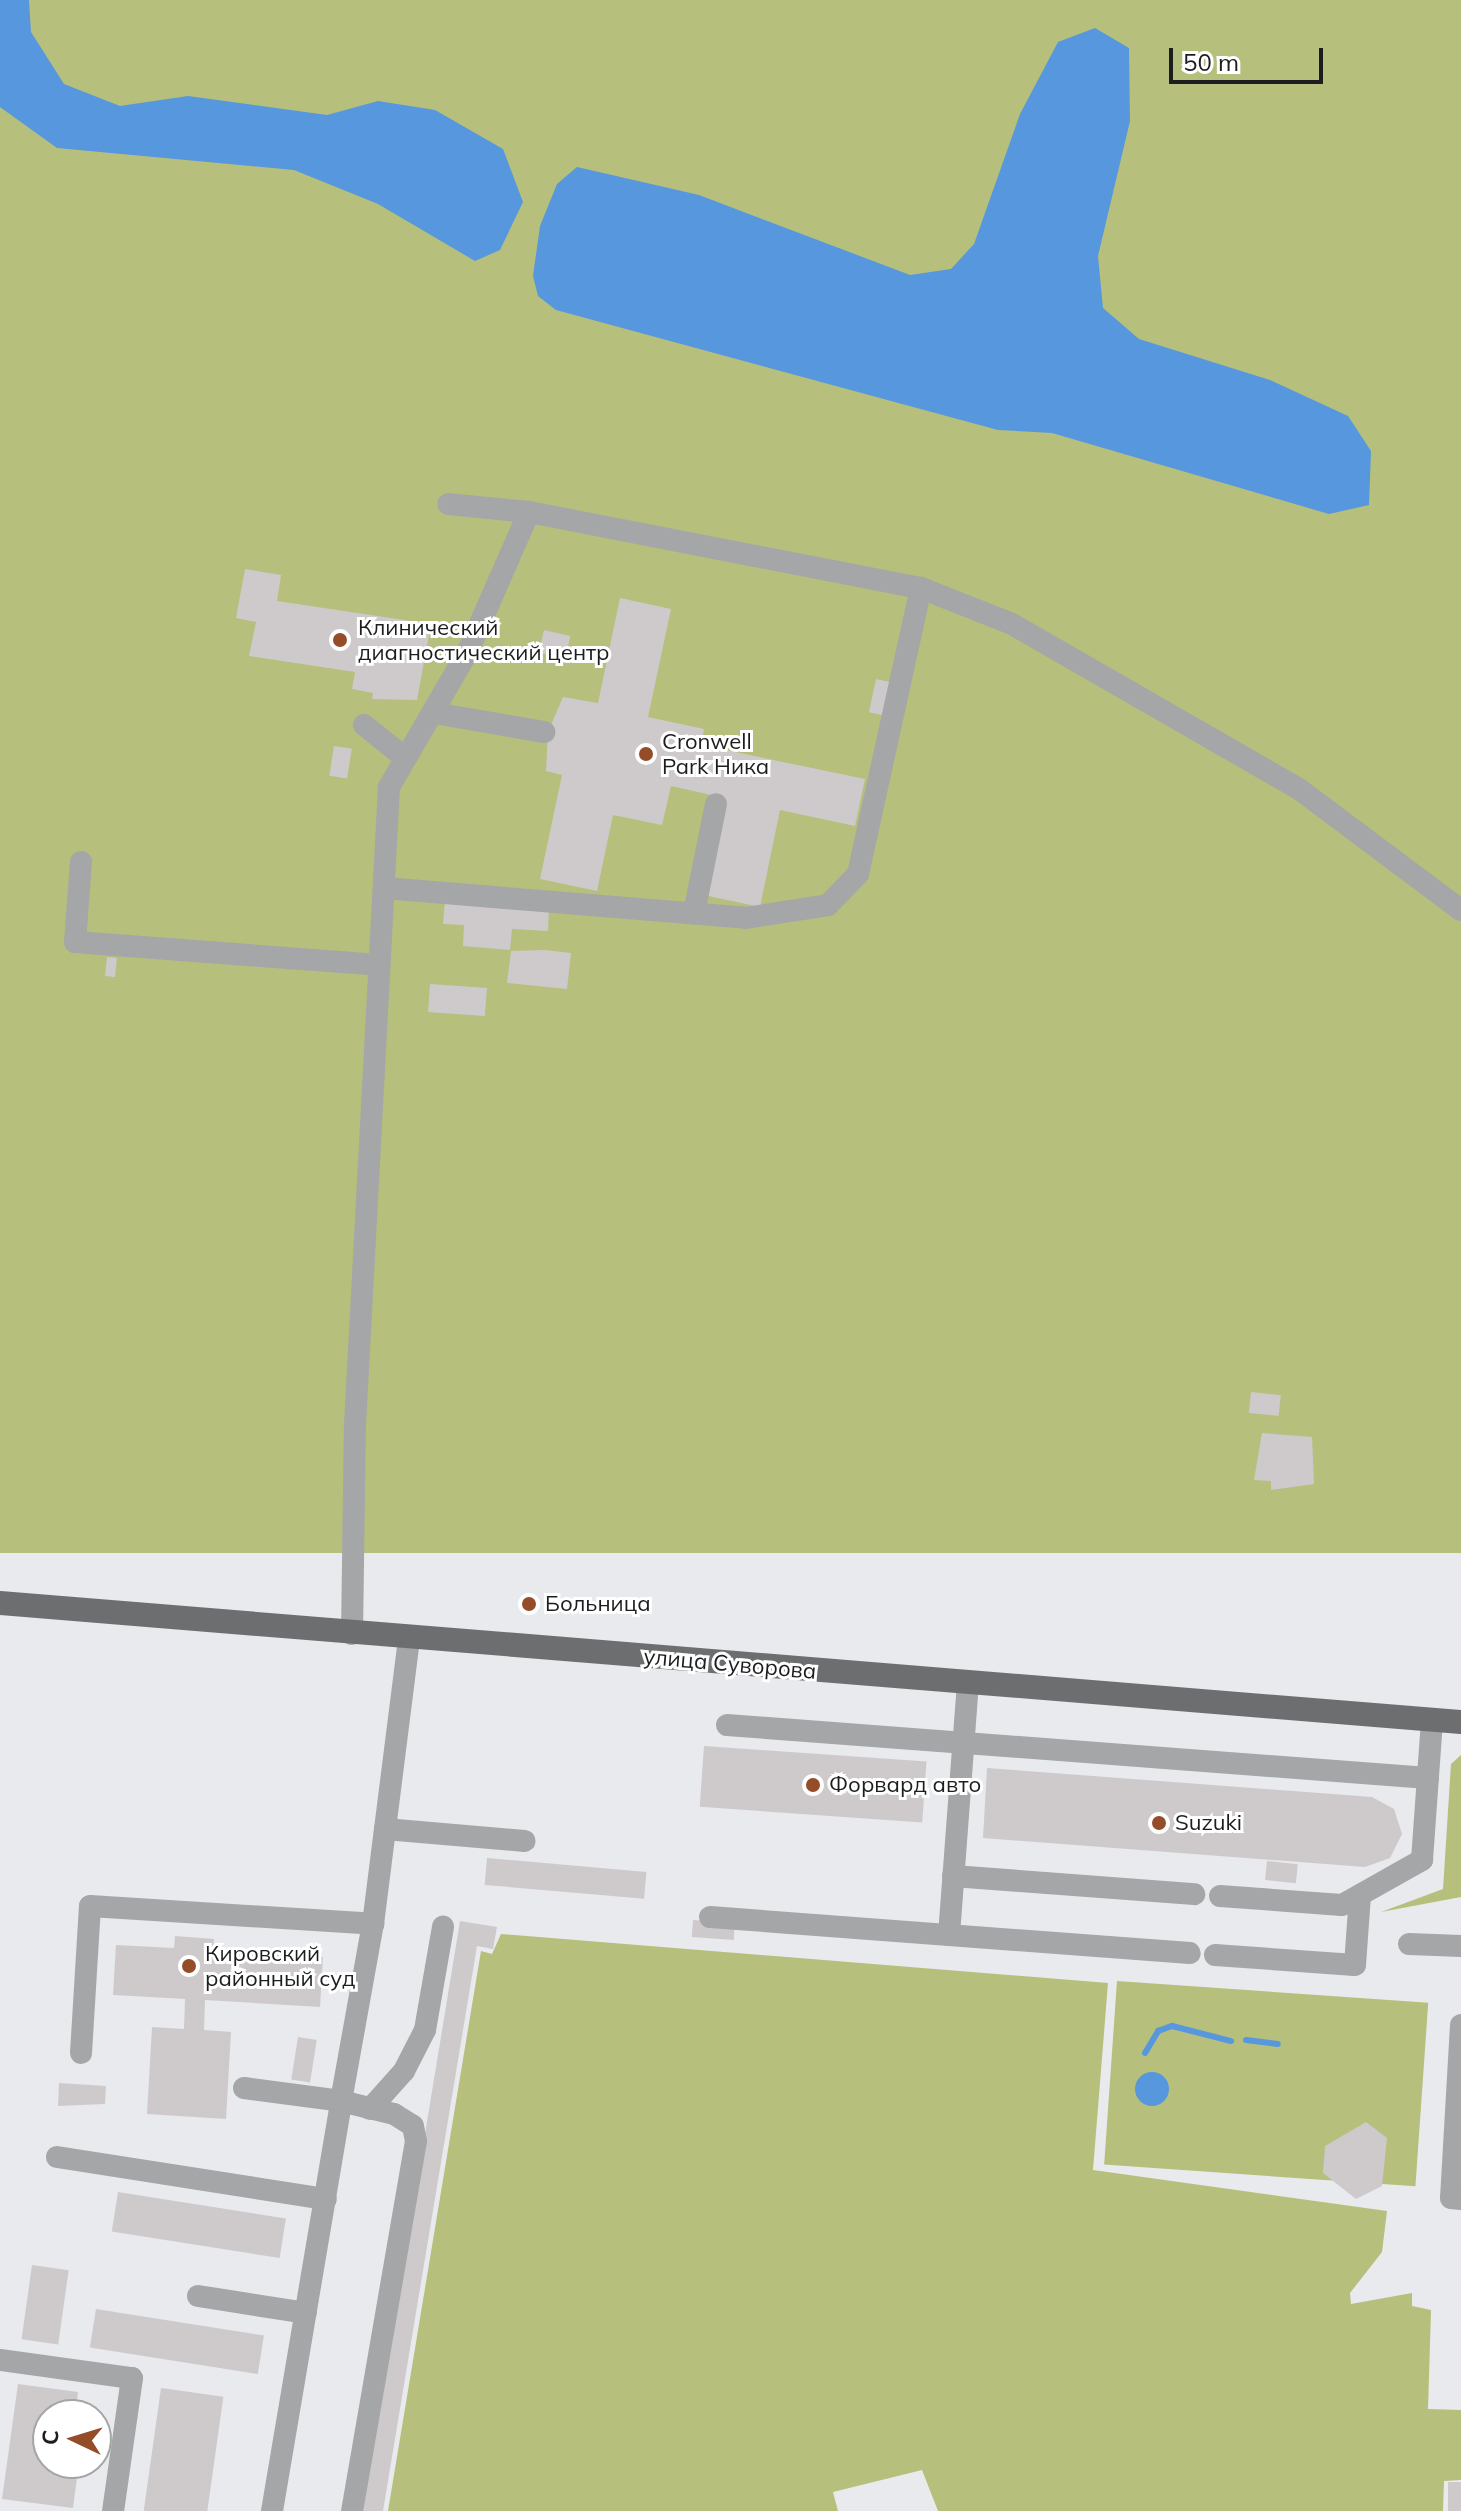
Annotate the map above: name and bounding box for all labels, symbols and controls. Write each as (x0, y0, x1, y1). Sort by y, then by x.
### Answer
scale bar (1173, 32, 1327, 82)
text: 50 m (1183, 47, 1239, 77)
place label: Клинический диагностический центр (358, 614, 609, 666)
marker: Клинический диагностический центр (329, 629, 351, 651)
place label: Cronwell Park Ника (662, 728, 769, 780)
marker: Cronwell Park Ника (637, 745, 655, 763)
place label: Больница (545, 1591, 651, 1617)
marker: Больница (520, 1595, 538, 1613)
street label: улица Суворова (642, 1643, 818, 1685)
place label: Форвард авто (829, 1772, 981, 1798)
marker: Форвард авто (804, 1776, 822, 1794)
place label: Suzuki (1175, 1810, 1242, 1836)
marker: Suzuki (1150, 1814, 1168, 1832)
place label: Кировский районный суд (205, 1940, 355, 1992)
marker: Кировский районный суд (180, 1957, 198, 1975)
north arrow (32, 2399, 112, 2479)
text: С (36, 2429, 65, 2446)

